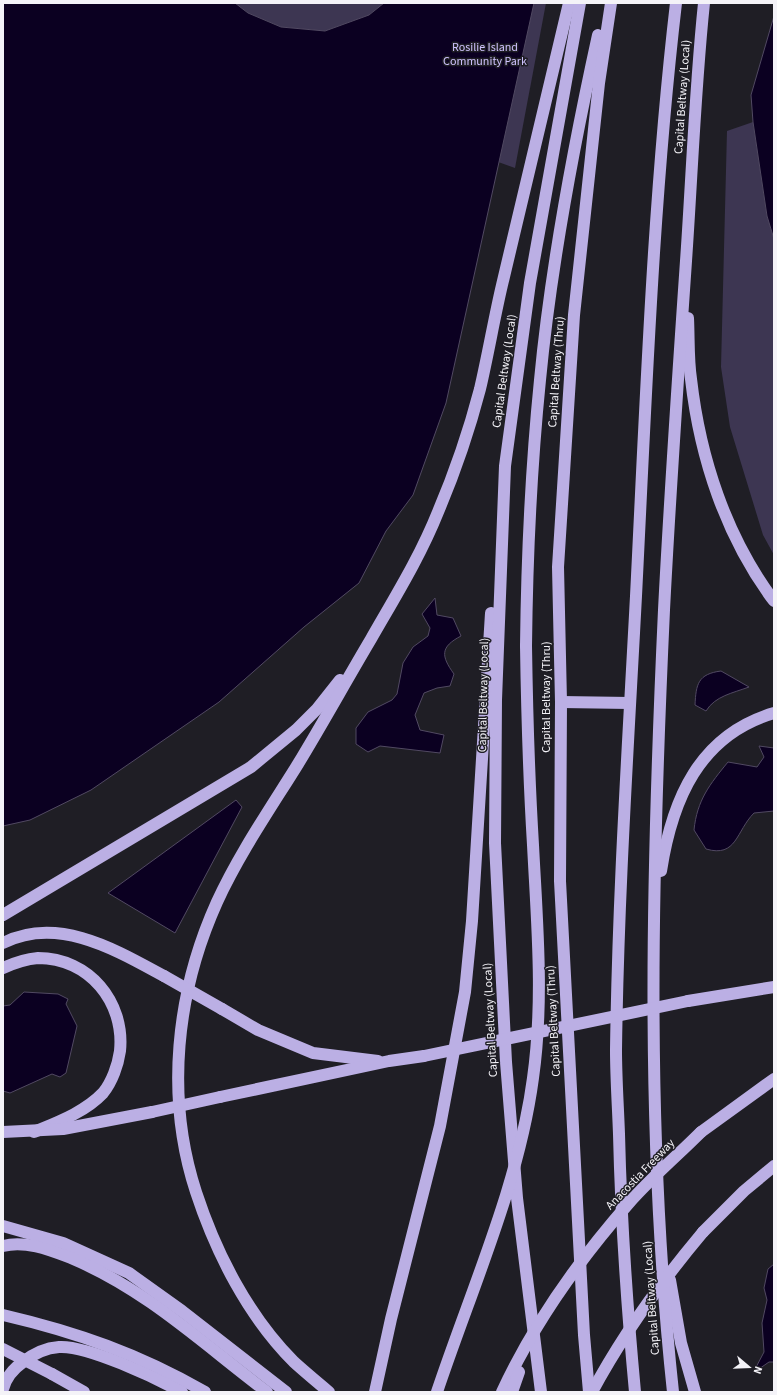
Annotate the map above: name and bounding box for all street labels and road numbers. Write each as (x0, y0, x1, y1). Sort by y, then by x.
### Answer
street label: Capital Beltway (Local) (670, 39, 695, 155)
street label: Capital Beltway (Local) (488, 313, 521, 429)
street label: Capital Beltway (Thru) (544, 316, 569, 428)
street label: Capital Beltway (Local) (474, 638, 493, 752)
street label: Capital Beltway (Thru) (538, 641, 555, 753)
street label: Capital Beltway (Local) (479, 962, 502, 1078)
street label: Capital Beltway (Thru) (542, 965, 565, 1077)
street label: Anacostia Freeway (602, 1135, 679, 1214)
street label: Capital Beltway (Local) (639, 1240, 664, 1356)

